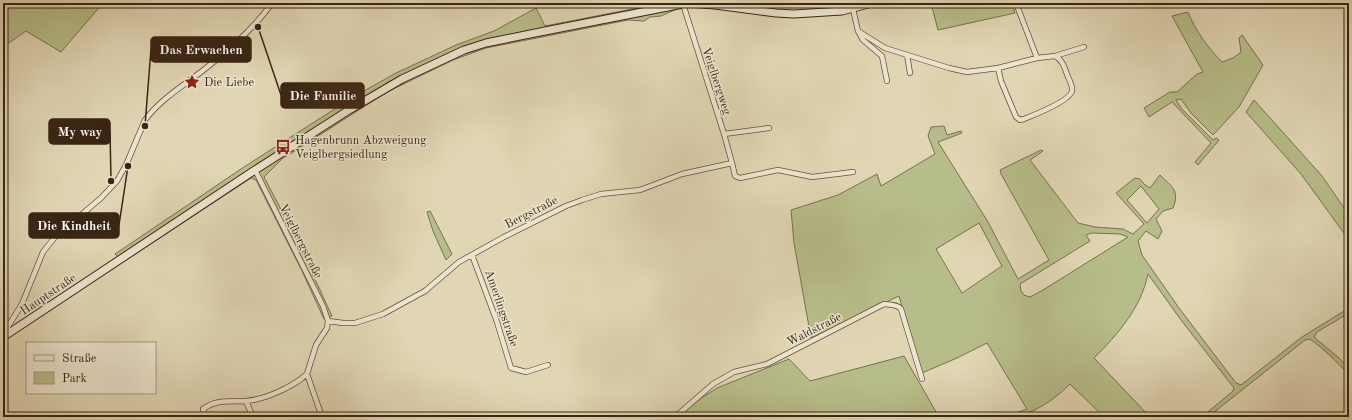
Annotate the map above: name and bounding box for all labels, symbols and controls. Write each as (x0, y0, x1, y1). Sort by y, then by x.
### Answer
callout: Das Erwachen (151, 37, 251, 62)
text: Das Erwachen (159, 44, 243, 57)
street label: Veiglbergweg (699, 46, 733, 117)
place icon: Die Liebe (183, 73, 201, 91)
place label: Die Liebe (204, 77, 254, 89)
callout: Die Familie (281, 83, 364, 108)
text: Die Familie (290, 90, 356, 103)
callout: My way (49, 119, 110, 144)
text: My way (58, 126, 102, 139)
place label: Hagenbrunn Abzweigung Veiglbergsiedlung (295, 135, 427, 161)
bus stop icon: Hagenbrunn Abzweigung Veiglbergsiedlung (274, 138, 292, 156)
street label: Bergstraße (503, 194, 560, 231)
street label: Veiglbergstraße (276, 202, 324, 281)
callout: Die Kindheit (29, 213, 119, 238)
text: Die Kindheit (37, 220, 111, 233)
street label: Amerlingstraße (482, 268, 520, 349)
street label: Hauptstraße (19, 272, 79, 318)
street label: Waldstraße (785, 311, 844, 349)
legend (26, 342, 156, 394)
text: Straße (62, 353, 97, 365)
text: Park (62, 373, 87, 385)

